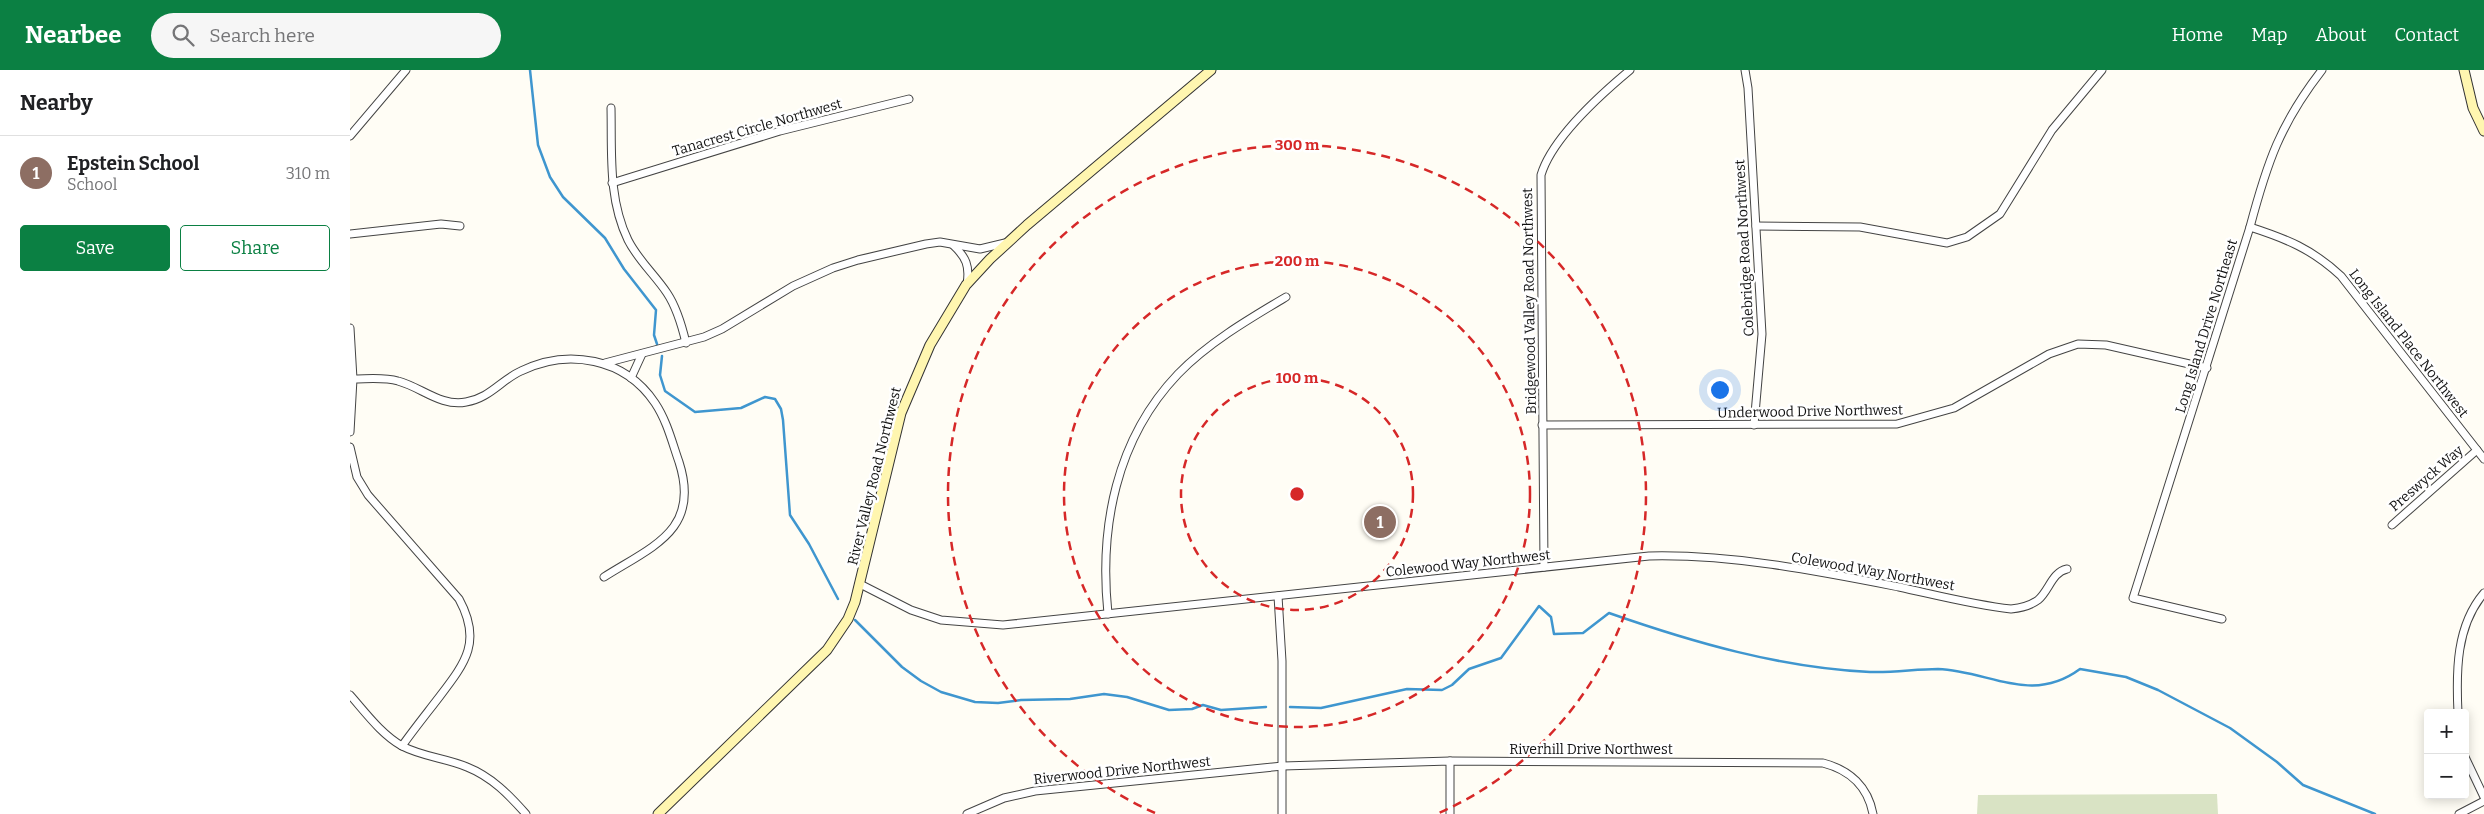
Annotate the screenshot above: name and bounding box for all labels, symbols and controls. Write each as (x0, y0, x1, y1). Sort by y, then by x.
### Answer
search box (151, 13, 501, 58)
text: Nearbee (25, 21, 121, 49)
icon: search (169, 21, 197, 49)
text: Search here (209, 24, 315, 47)
text: Home (2172, 24, 2223, 46)
text: Map (2251, 24, 2287, 46)
text: About (2315, 24, 2366, 46)
text: Contact (2394, 24, 2459, 46)
text: Nearby (20, 90, 93, 116)
street label: Tanacrest Circle Northwest (670, 95, 844, 160)
text: 300 m (1275, 136, 1320, 154)
text: Epstein School (67, 152, 199, 175)
street label: Colebridge Road Northwest (1731, 159, 1758, 337)
text: 1 (33, 164, 39, 183)
text: 310 m (286, 164, 330, 183)
text: School (67, 175, 117, 194)
street label: Bridgewood Valley Road Northwest (1519, 188, 1540, 414)
button: Save (20, 225, 170, 271)
button: Share (180, 225, 330, 271)
street label: Long Island Drive Northeast (2172, 237, 2241, 415)
text: 200 m (1275, 252, 1320, 270)
street label: Long Island Place Northwest (2345, 266, 2472, 421)
text: 100 m (1276, 369, 1319, 387)
your location (1707, 377, 1733, 403)
street label: River Valley Road Northwest (844, 385, 905, 567)
street label: Underwood Drive Northwest (1717, 401, 1903, 422)
street label: Preswyck Way (2386, 441, 2467, 515)
centre of rings (1288, 485, 1306, 503)
pin: 1 (1364, 503, 1396, 541)
street label: Colewood Way Northwest (1385, 546, 1551, 581)
street label: Colewood Way Northwest (1790, 549, 1956, 594)
map controls (2424, 709, 2469, 799)
button: + (2424, 709, 2469, 754)
street label: Riverhill Drive Northwest (1509, 741, 1673, 758)
street label: Riverwood Drive Northwest (1033, 753, 1212, 788)
button: − (2424, 754, 2469, 799)

